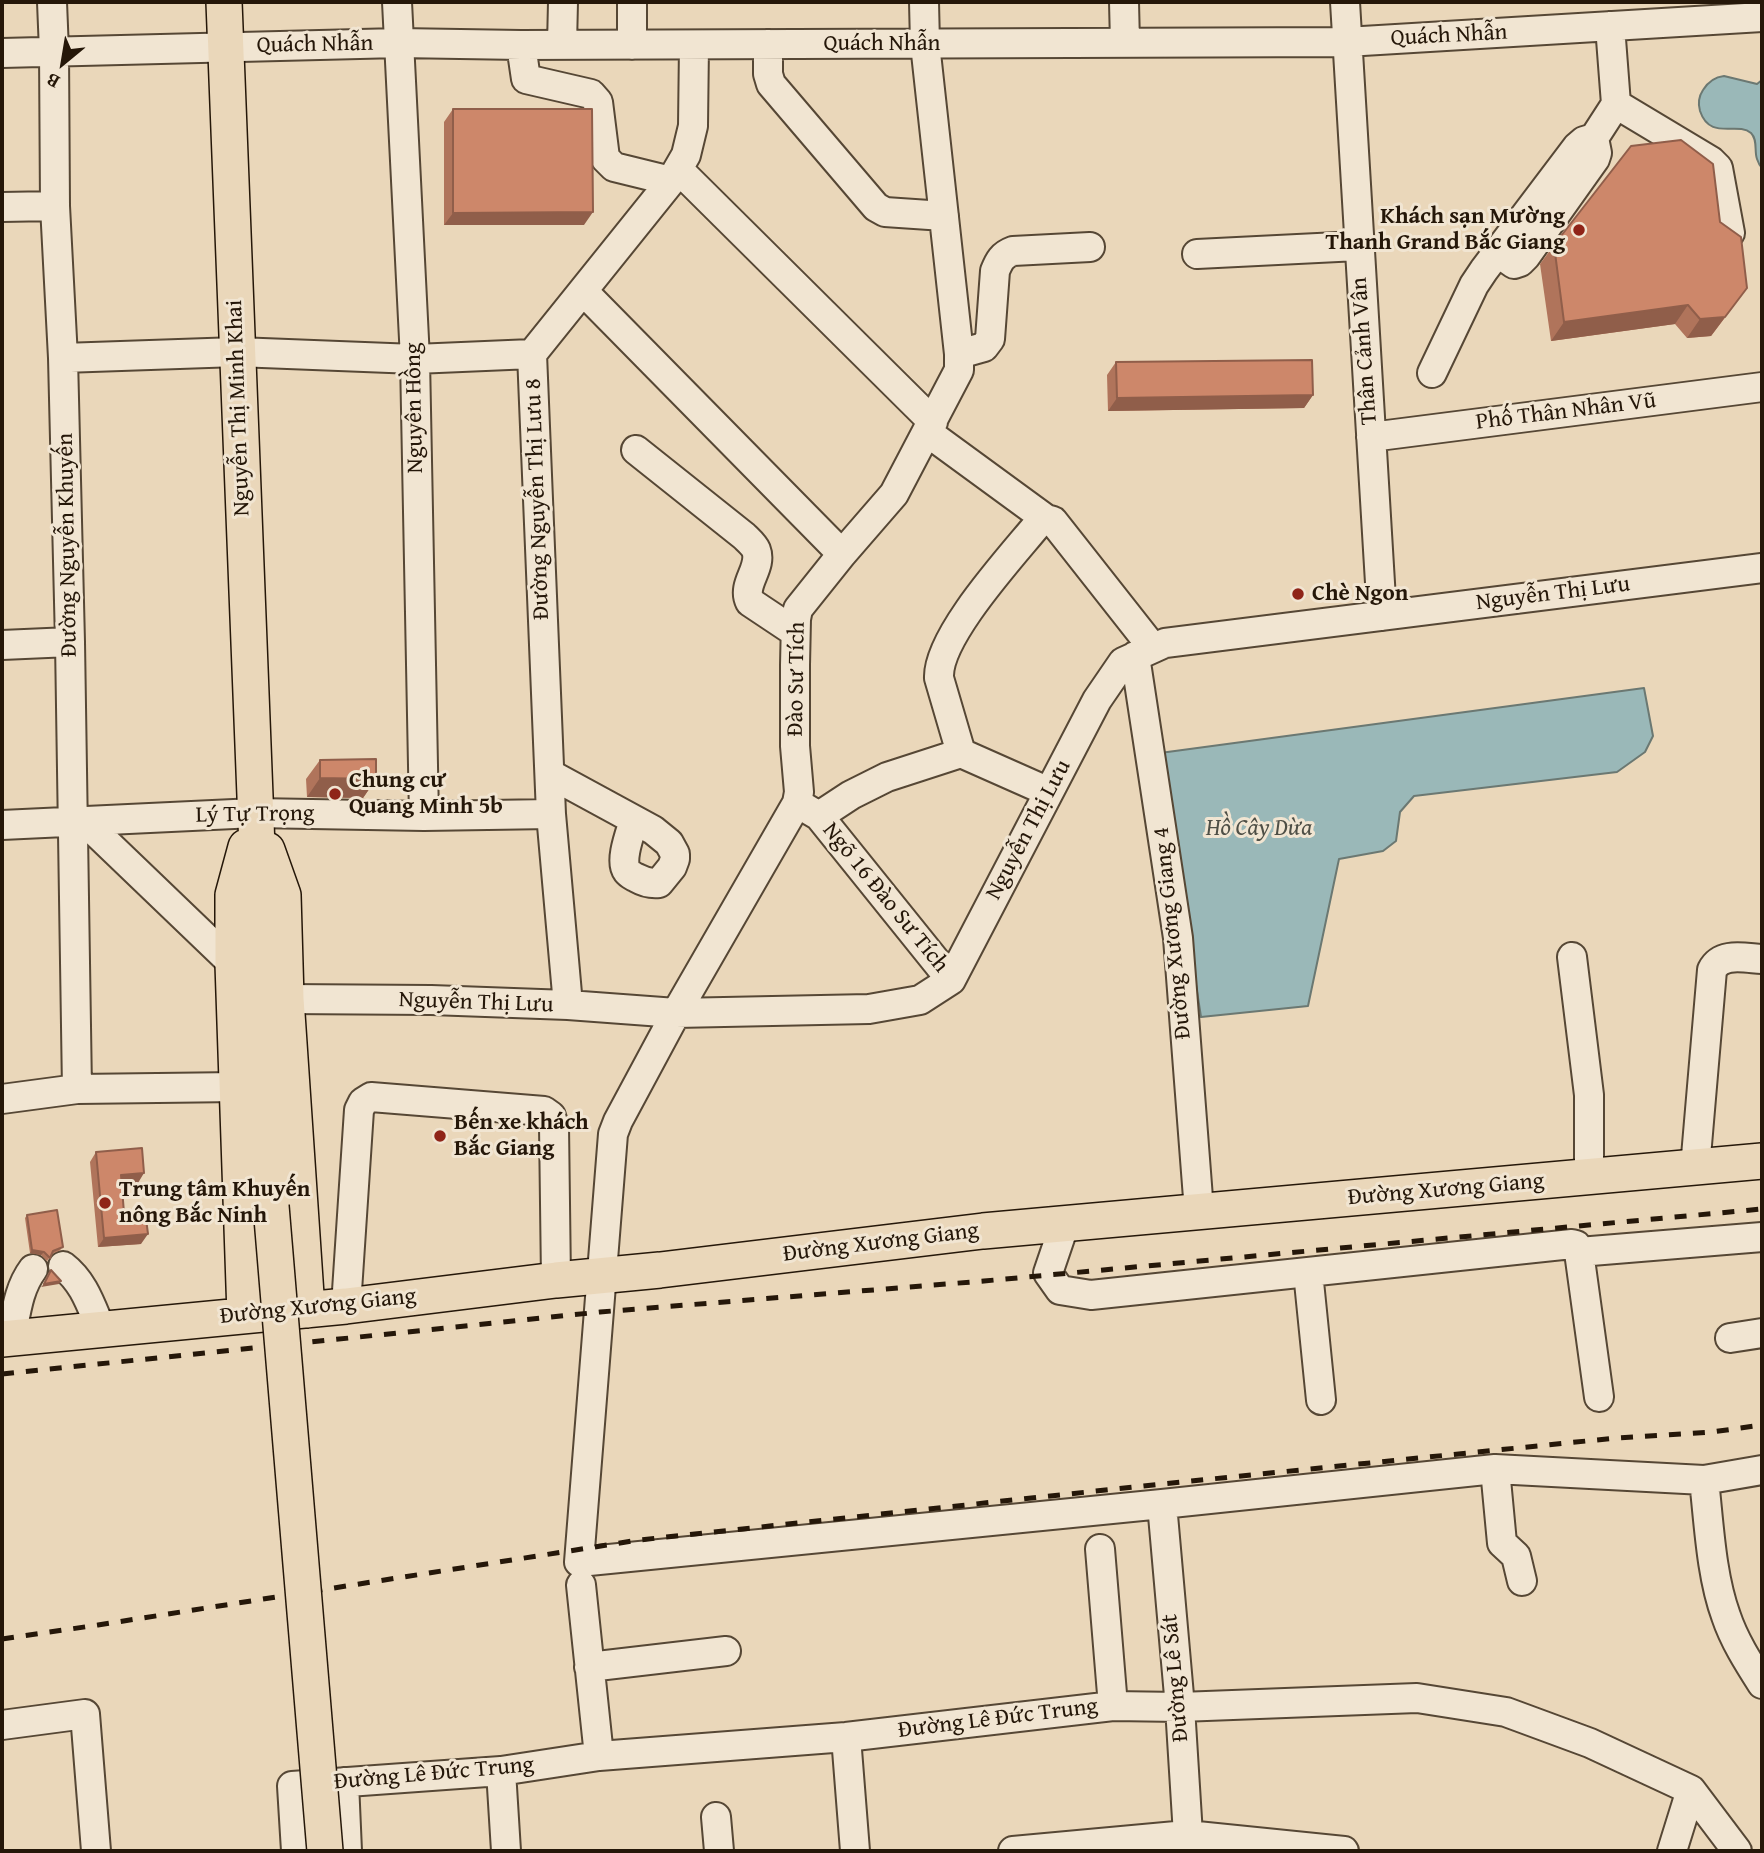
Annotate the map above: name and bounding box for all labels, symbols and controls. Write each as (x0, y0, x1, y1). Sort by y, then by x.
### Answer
street label: Quách Nhẫn (1390, 19, 1508, 53)
north arrow (28, 28, 98, 98)
street label: Quách Nhẫn (256, 30, 374, 60)
street label: Quách Nhẫn (824, 30, 940, 58)
text: B (40, 66, 65, 96)
place label: Khách sạn Mường Thanh Grand Bắc Giang (1326, 203, 1565, 257)
marker: Khách sạn Mường Thanh Grand Bắc Giang (1571, 222, 1587, 238)
street label: Thân Cảnh Vân (1346, 276, 1384, 426)
street label: Nguyễn Thị Minh Khai (221, 299, 257, 517)
street label: Nguyên Hồng (400, 343, 430, 473)
street label: Đường Nguyễn Thị Lưu 8 (520, 378, 556, 620)
street label: Phố Thân Nhân Vũ (1474, 387, 1658, 437)
street label: Đường Nguyễn Khuyến (52, 433, 84, 657)
street label: Nguyễn Thị Lưu (1475, 571, 1631, 617)
place label: Chè Ngon (1312, 580, 1408, 608)
marker: Chè Ngon (1290, 586, 1306, 602)
street label: Đào Sư Tích (782, 621, 812, 737)
street label: Nguyễn Thị Lưu (980, 755, 1078, 905)
place label: Chung cư Quang Minh 5b (349, 767, 503, 821)
marker: Chung cư Quang Minh 5b (327, 786, 343, 802)
street label: Lý Tự Trọng (195, 800, 315, 830)
water label: Hồ Cây Dừa (1206, 815, 1312, 843)
street label: Ngõ 16 Đào Sư Tích (816, 817, 954, 979)
street label: Đường Xương Giang 4 (1148, 826, 1198, 1040)
street label: Nguyễn Thị Lưu (398, 987, 554, 1019)
place label: Bến xe khách Bắc Giang (454, 1109, 589, 1163)
marker: Bến xe khách Bắc Giang (432, 1128, 448, 1144)
street label: Đường Xương Giang (1347, 1168, 1545, 1212)
place label: Trung tâm Khuyến nông Bắc Ninh (119, 1176, 310, 1230)
marker: Trung tâm Khuyến nông Bắc Ninh (97, 1195, 113, 1211)
street label: Đường Xương Giang (782, 1217, 980, 1269)
street label: Đường Xương Giang (219, 1283, 417, 1331)
street label: Đường Lê Sát (1157, 1613, 1195, 1743)
street label: Đường Lê Đức Trung (897, 1693, 1099, 1745)
street label: Đường Lê Đức Trung (333, 1752, 535, 1796)

